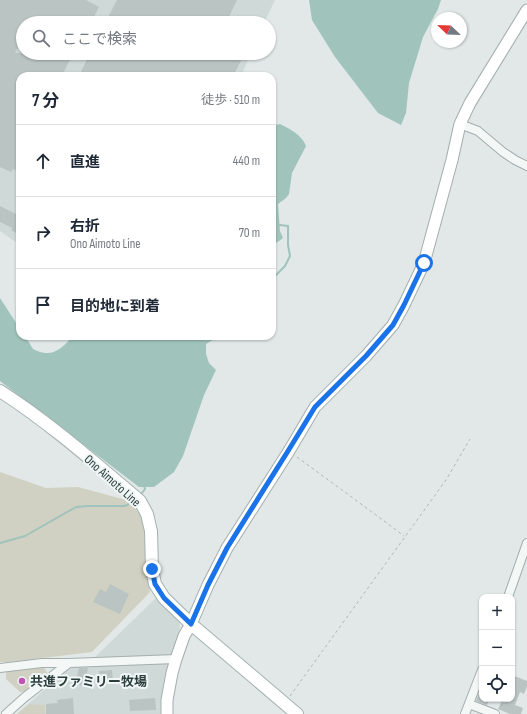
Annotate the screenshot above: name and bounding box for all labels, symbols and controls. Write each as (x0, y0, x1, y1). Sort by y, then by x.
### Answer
north arrow (431, 12, 467, 48)
search box (16, 16, 276, 60)
icon: search (30, 27, 52, 49)
text: ここで検索 (62, 30, 137, 49)
text: 7 分 (32, 91, 59, 111)
text: 徒歩 · 510 m (201, 92, 260, 108)
icon: ahead (32, 150, 54, 172)
text: 直進 (70, 153, 100, 172)
text: 440 m (233, 153, 260, 169)
text: 右折 (70, 217, 100, 236)
icon: right (32, 222, 54, 244)
text: 70 m (239, 225, 260, 241)
text: Ono Aimoto Line (70, 236, 141, 252)
route start (415, 254, 433, 272)
icon: arrive (32, 294, 54, 316)
text: 目的地に到着 (70, 297, 160, 316)
street label: Ono Aimoto Line (81, 451, 144, 510)
route end (143, 560, 161, 578)
map controls (479, 594, 515, 702)
button: + (479, 594, 515, 630)
button: − (479, 630, 515, 666)
button: locate (479, 666, 515, 702)
place label: 共進ファミリー牧場 (30, 674, 147, 690)
marker: 共進ファミリー牧場 (17, 676, 27, 686)

